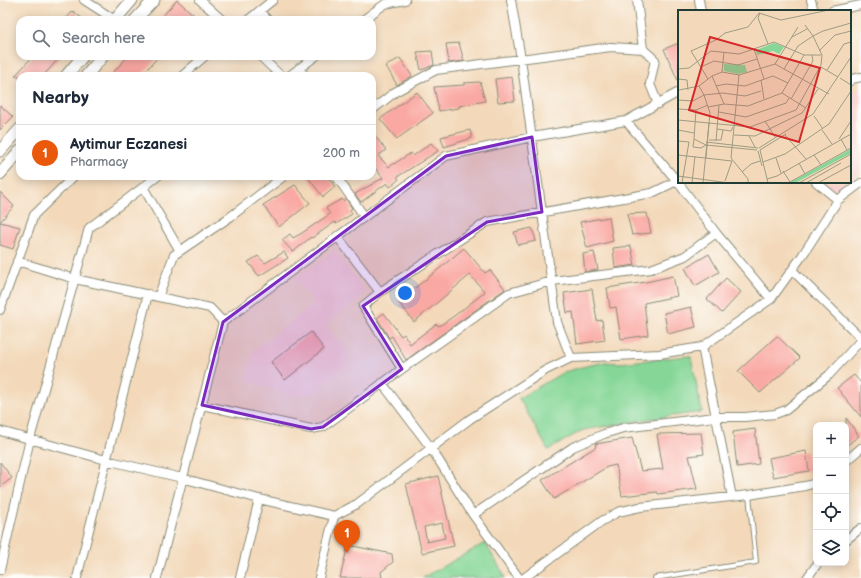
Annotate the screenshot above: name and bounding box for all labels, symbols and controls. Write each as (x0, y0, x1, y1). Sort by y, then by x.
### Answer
inset map (678, 10, 851, 183)
search box (16, 16, 376, 60)
icon: search (30, 27, 52, 49)
text: Search here (62, 29, 145, 48)
text: Nearby (32, 88, 89, 108)
text: Aytimur Eczanesi (70, 135, 187, 154)
text: 1 (42, 145, 48, 161)
text: 200 m (323, 145, 360, 161)
text: Pharmacy (70, 154, 128, 170)
your location (395, 283, 415, 303)
map controls (813, 422, 849, 566)
button: + (813, 422, 849, 458)
button: − (813, 458, 849, 494)
button: locate (813, 494, 849, 530)
pin: 1 (334, 520, 360, 553)
button: layers (813, 530, 849, 566)

